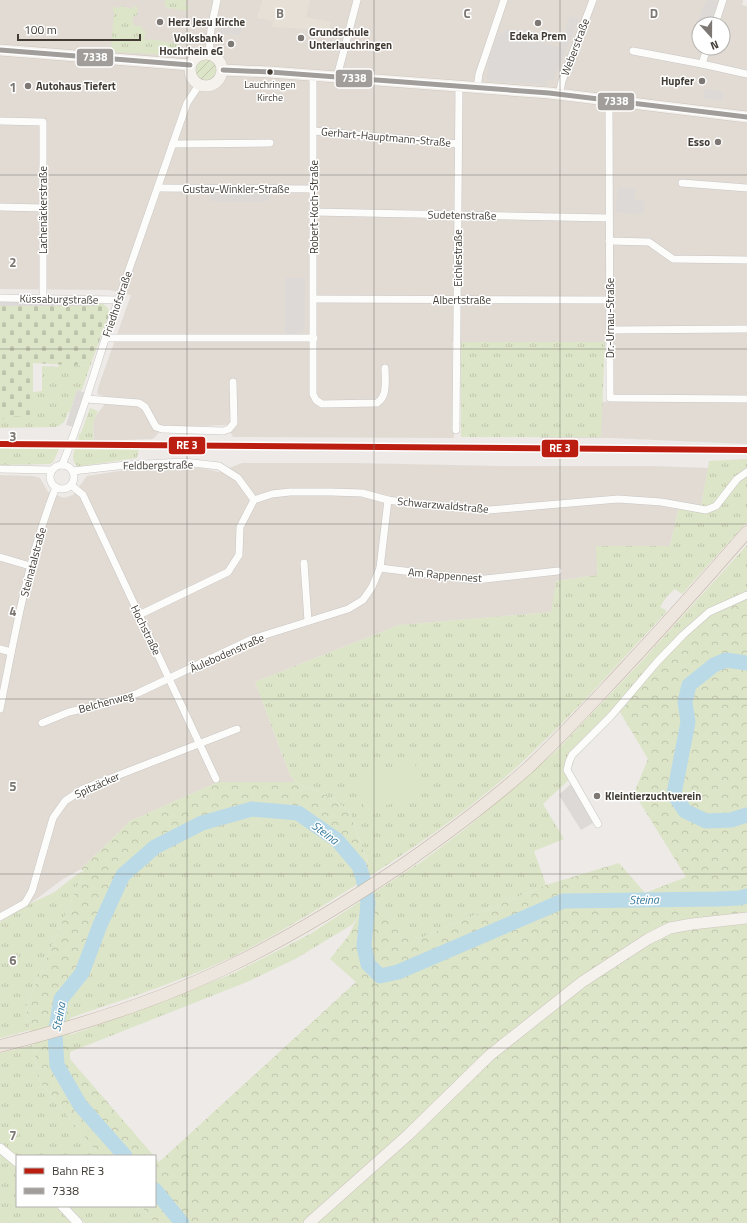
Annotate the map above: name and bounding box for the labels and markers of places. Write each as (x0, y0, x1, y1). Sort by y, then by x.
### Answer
place label: Herz Jesu Kirche (168, 14, 246, 30)
marker: Herz Jesu Kirche (155, 17, 165, 27)
marker: Edeka Prem (533, 18, 543, 28)
place label: Grundschule Unterlauchringen (309, 24, 392, 53)
place label: Edeka Prem (510, 28, 566, 44)
place label: Volksbank Hochrhein eG (159, 30, 223, 59)
marker: Grundschule Unterlauchringen (296, 33, 306, 43)
marker: Volksbank Hochrhein eG (226, 39, 236, 49)
marker: Lauchringen Kirche (265, 67, 275, 77)
place label: Hupfer (661, 73, 694, 89)
marker: Hupfer (697, 76, 707, 86)
place label: Lauchringen Kirche (244, 77, 296, 105)
place label: Autohaus Tiefert (36, 78, 116, 94)
marker: Autohaus Tiefert (23, 81, 33, 91)
place label: Esso (688, 134, 710, 150)
marker: Esso (713, 137, 723, 147)
place label: Kleintierzuchtverein (605, 788, 701, 804)
marker: Kleintierzuchtverein (592, 791, 602, 801)

